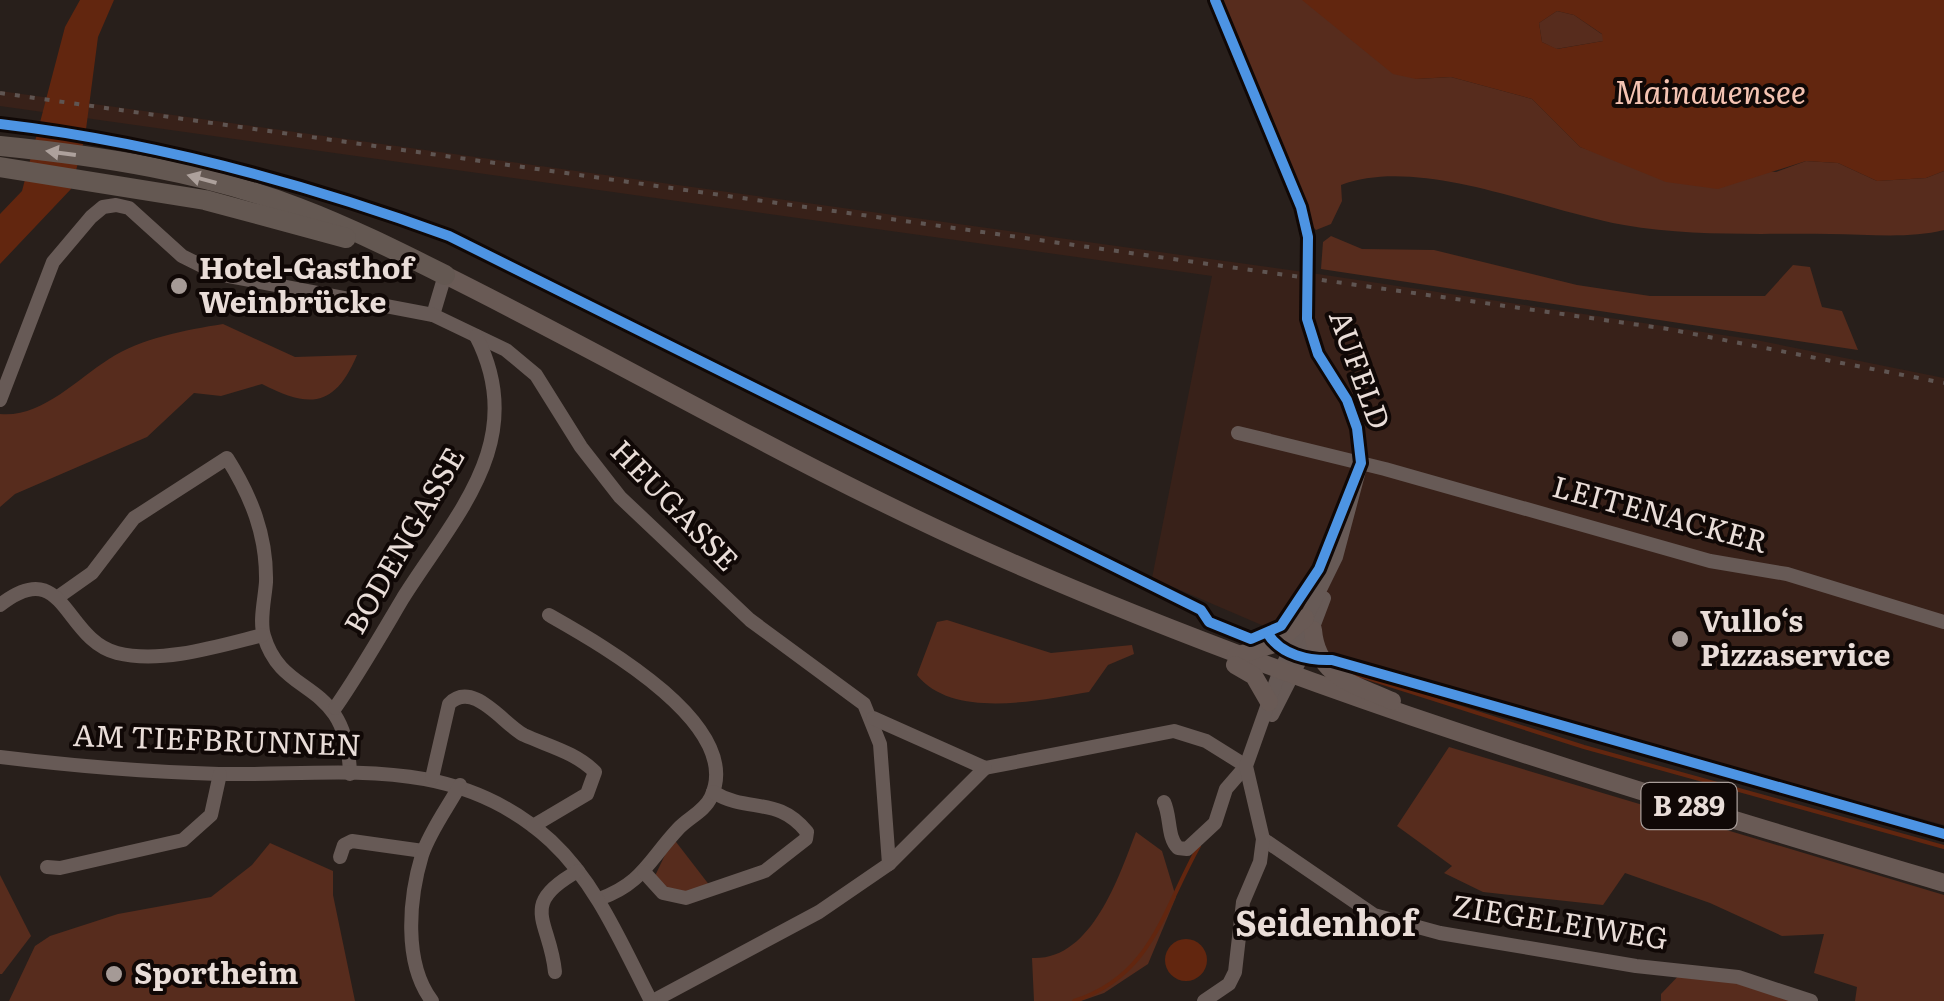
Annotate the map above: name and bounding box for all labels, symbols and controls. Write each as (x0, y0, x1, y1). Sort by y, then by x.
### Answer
water label: Mainauensee (1614, 66, 1806, 114)
one-way arrow (44, 145, 76, 161)
one-way arrow (186, 171, 217, 186)
place label: Hotel-Gasthof Weinbrücke (199, 244, 416, 322)
marker: Hotel-Gasthof Weinbrücke (168, 275, 190, 297)
street label: AUFELD (1320, 303, 1404, 435)
street label: HEUGASSE (602, 428, 750, 579)
street label: BODENGASSE (331, 438, 474, 641)
street label: LEITENACKER (1548, 462, 1773, 562)
place label: Vullo‘s Pizzaservice (1700, 597, 1890, 675)
marker: Vullo‘s Pizzaservice (1669, 628, 1691, 650)
street label: AM TIEFBRUNNEN (72, 711, 362, 765)
road number: B 289 (1642, 783, 1736, 829)
street label: ZIEGELEIWEG (1450, 881, 1671, 959)
district label: Seidenhof (1235, 895, 1420, 947)
place label: Sportheim (134, 949, 298, 993)
marker: Sportheim (103, 963, 125, 985)

